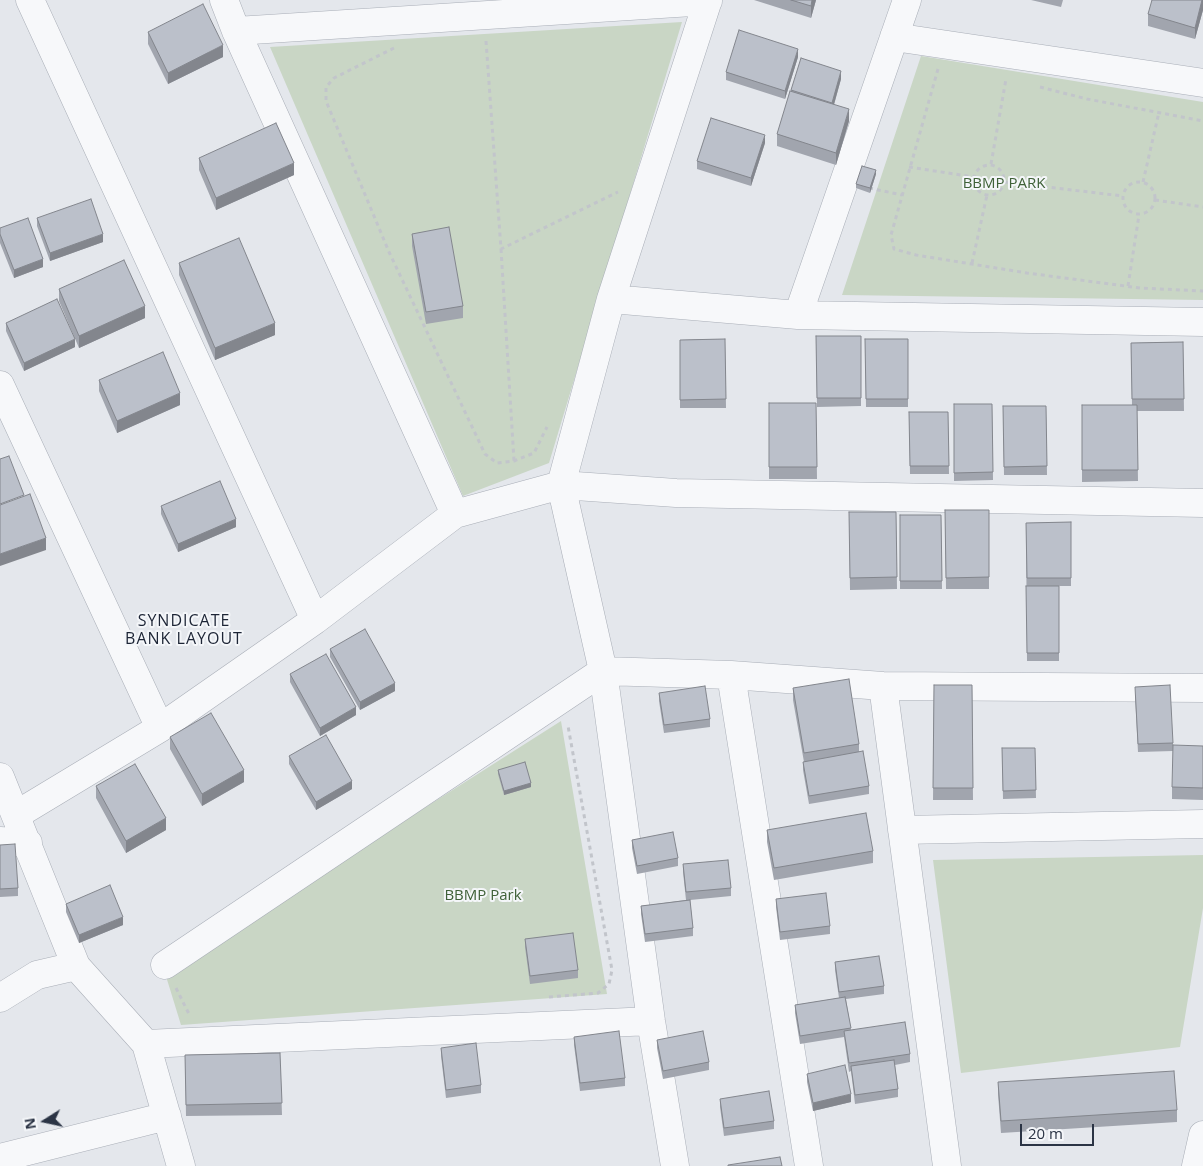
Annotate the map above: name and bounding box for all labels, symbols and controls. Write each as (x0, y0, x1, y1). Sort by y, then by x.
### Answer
park label: BBMP PARK (963, 175, 1045, 193)
district label: SYNDICATE BANK LAYOUT (124, 611, 244, 649)
park label: BBMP Park (444, 887, 522, 905)
north arrow (20, 1096, 70, 1146)
scale bar (1023, 1114, 1097, 1146)
text: N (19, 1116, 40, 1131)
text: 20 m (1028, 1123, 1063, 1143)

